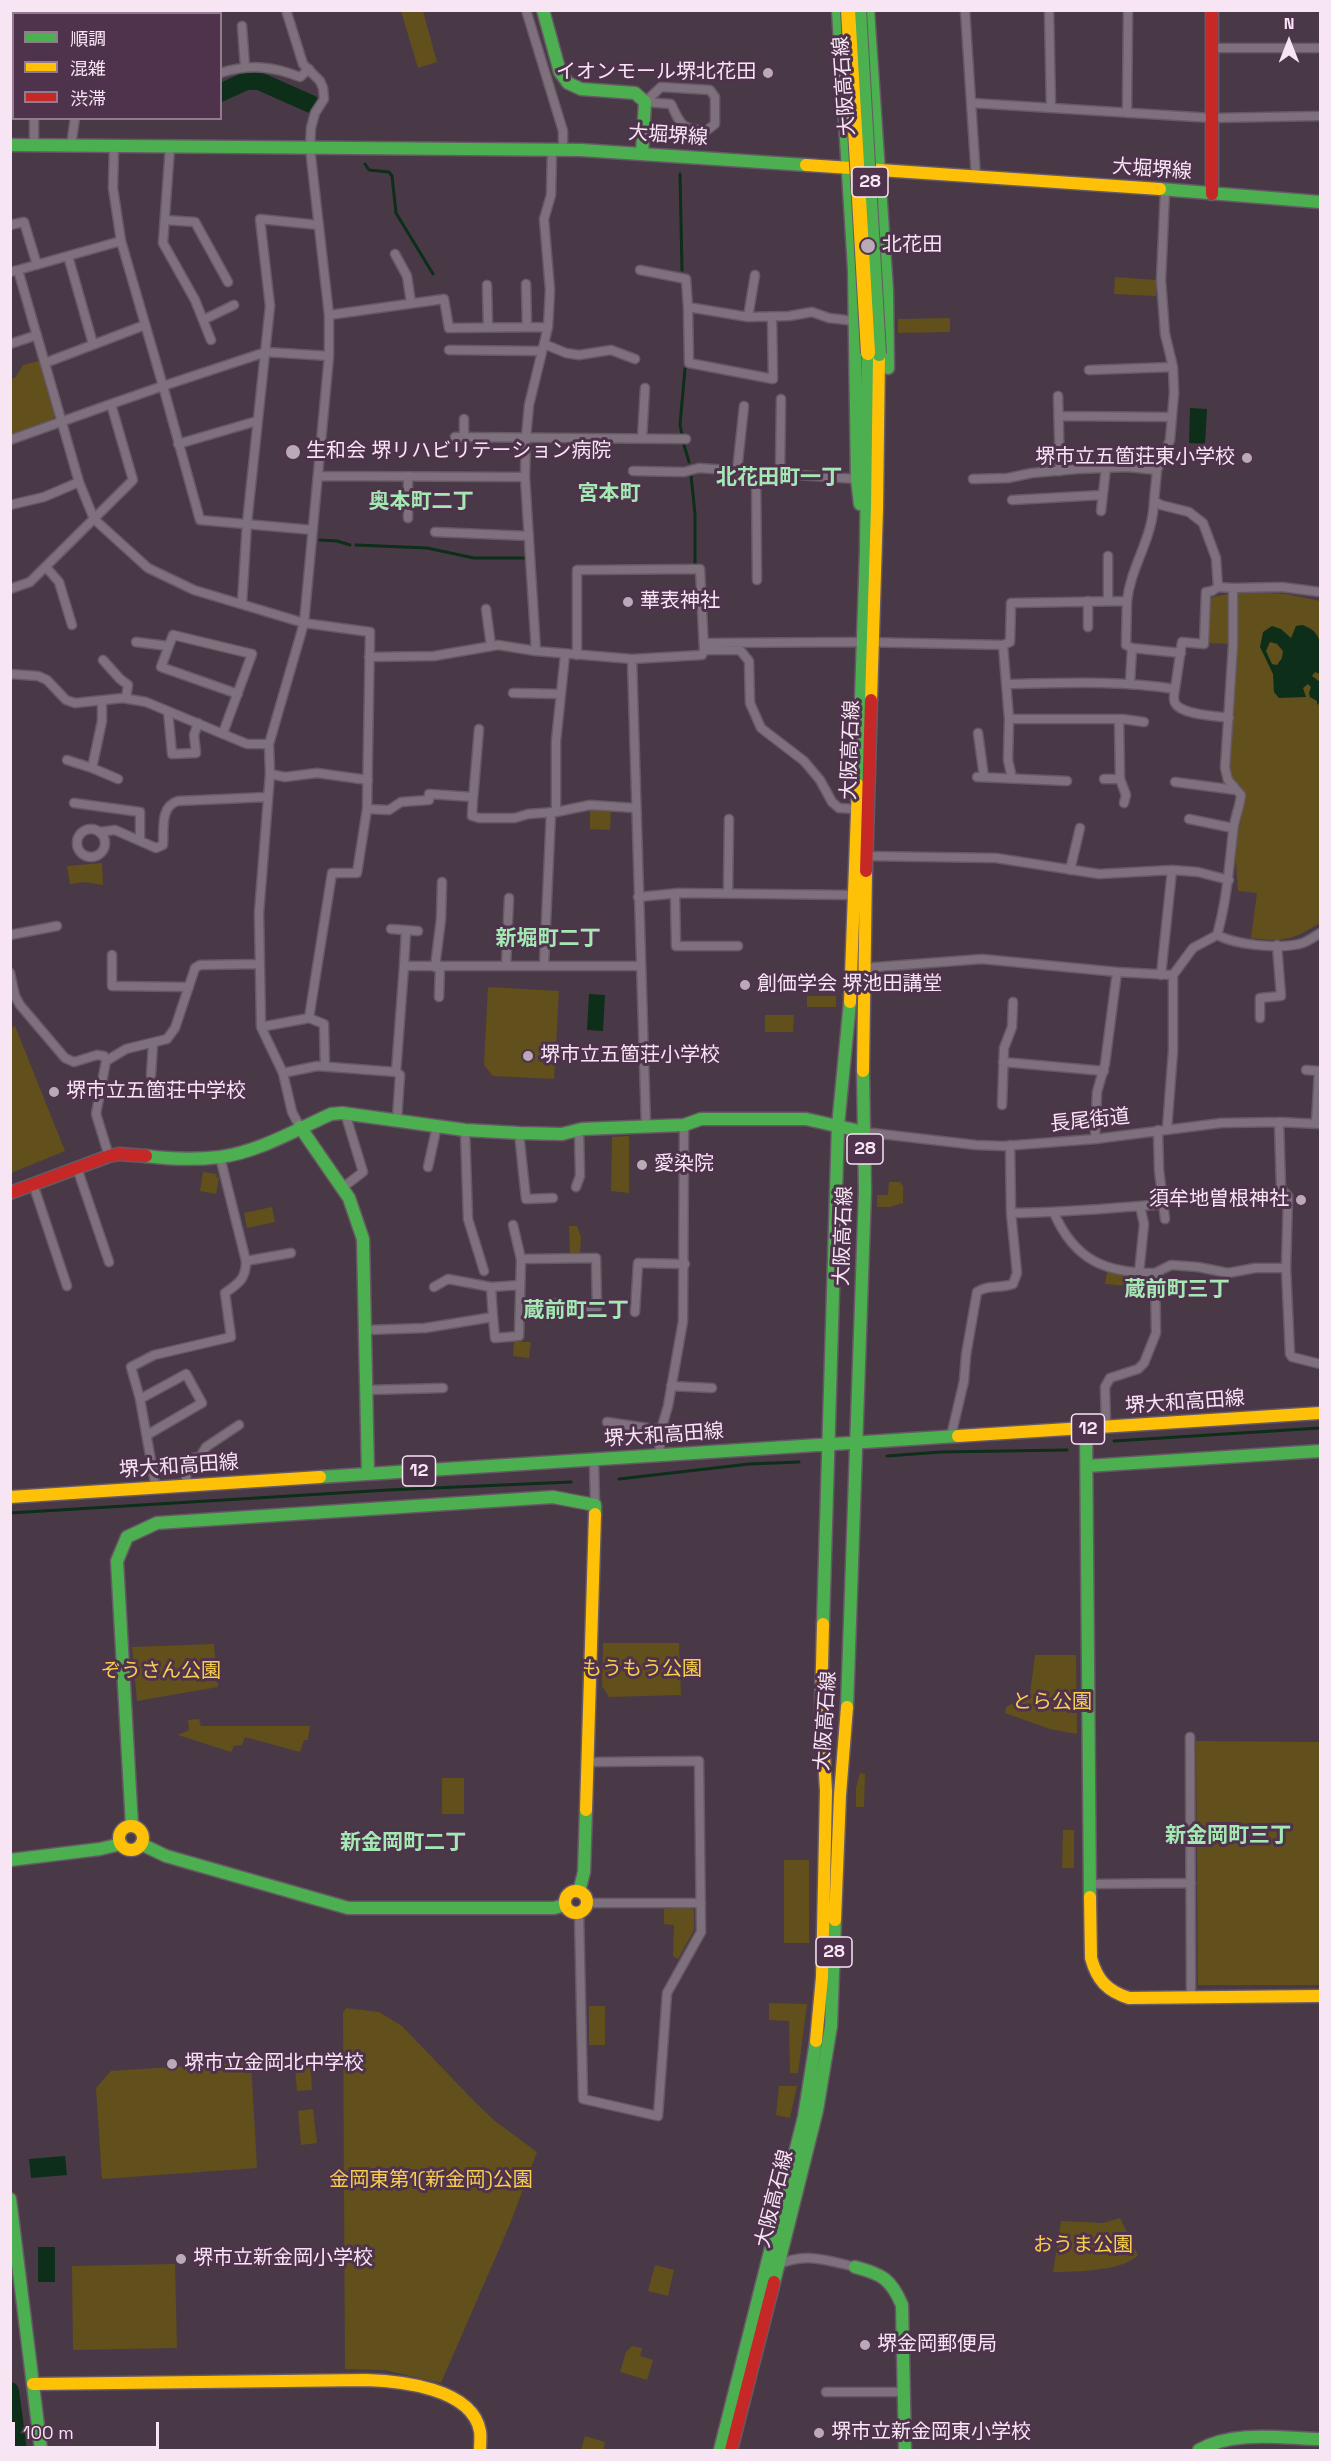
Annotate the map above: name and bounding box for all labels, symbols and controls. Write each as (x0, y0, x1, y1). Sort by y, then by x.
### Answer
legend (12, 12, 222, 120)
north arrow (1259, 12, 1319, 72)
text: N (1284, 13, 1294, 34)
text: 順調 (70, 27, 106, 50)
street label: 大阪高石線 (830, 35, 860, 137)
text: 混雑 (70, 57, 106, 80)
place label: イオンモール堺北花田 (556, 61, 756, 85)
marker: イオンモール堺北花田 (761, 66, 775, 80)
text: 渋滞 (70, 87, 106, 110)
street label: 大堀堺線 (627, 121, 709, 151)
street label: 大堀堺線 (1111, 155, 1193, 185)
road number: 28 (852, 167, 888, 197)
place label: 北花田 (882, 234, 942, 258)
marker: 北花田 (859, 237, 877, 255)
place label: 生和会 堺リハビリテーション病院 (306, 440, 611, 464)
marker: 生和会 堺リハビリテーション病院 (284, 443, 302, 461)
place label: 堺市立五箇荘東小学校 (1035, 446, 1235, 470)
marker: 堺市立五箇荘東小学校 (1240, 451, 1254, 465)
district label: 北花田町一丁 (716, 465, 842, 491)
district label: 宮本町 (578, 481, 640, 507)
district label: 奥本町二丁 (369, 489, 473, 515)
place label: 華表神社 (640, 590, 720, 614)
marker: 華表神社 (621, 595, 635, 609)
street label: 大阪高石線 (837, 700, 865, 800)
district label: 新堀町二丁 (496, 926, 600, 952)
place label: 創価学会 堺池田講堂 (757, 973, 942, 997)
marker: 創価学会 堺池田講堂 (738, 978, 752, 992)
place label: 堺市立五箇荘小学校 (540, 1044, 720, 1068)
marker: 堺市立五箇荘小学校 (521, 1049, 535, 1063)
place label: 堺市立五箇荘中学校 (66, 1080, 246, 1104)
marker: 堺市立五箇荘中学校 (47, 1085, 61, 1099)
street label: 長尾街道 (1049, 1105, 1131, 1137)
road number: 28 (847, 1134, 883, 1164)
place label: 愛染院 (654, 1153, 714, 1177)
marker: 愛染院 (635, 1158, 649, 1172)
street label: 大阪高石線 (830, 1186, 858, 1286)
place label: 須牟地曽根神社 (1149, 1188, 1289, 1212)
marker: 須牟地曽根神社 (1294, 1193, 1308, 1207)
district label: 蔵前町三丁 (1125, 1277, 1229, 1303)
district label: 蔵前町二丁 (524, 1298, 628, 1324)
street label: 堺大和高田線 (1124, 1387, 1246, 1419)
road number: 12 (1072, 1414, 1104, 1444)
street label: 堺大和高田線 (603, 1420, 725, 1452)
street label: 堺大和高田線 (118, 1451, 240, 1483)
road number: 12 (402, 1456, 436, 1486)
park label: もうもう公園 (582, 1658, 702, 1682)
park label: ぞうさん公園 (101, 1660, 221, 1684)
street label: 大阪高石線 (811, 1670, 841, 1772)
park label: とら公園 (1012, 1691, 1092, 1715)
district label: 新金岡町三丁 (1165, 1823, 1291, 1849)
district label: 新金岡町二丁 (340, 1830, 466, 1856)
road number: 28 (816, 1937, 852, 1967)
place label: 堺市立金岡北中学校 (184, 2052, 364, 2076)
marker: 堺市立金岡北中学校 (165, 2057, 179, 2071)
street label: 大阪高石線 (751, 2148, 799, 2250)
park label: 金岡東第1(新金岡)公園 (329, 2169, 533, 2193)
park label: おうま公園 (1033, 2234, 1133, 2258)
place label: 堺市立新金岡小学校 (193, 2247, 373, 2271)
marker: 堺市立新金岡小学校 (174, 2252, 188, 2266)
place label: 堺金岡郵便局 (877, 2333, 997, 2357)
marker: 堺金岡郵便局 (858, 2338, 872, 2352)
scale bar (15, 2410, 162, 2448)
text: 100 m (23, 2421, 74, 2444)
place label: 堺市立新金岡東小学校 (831, 2421, 1031, 2445)
marker: 堺市立新金岡東小学校 (812, 2426, 826, 2440)

